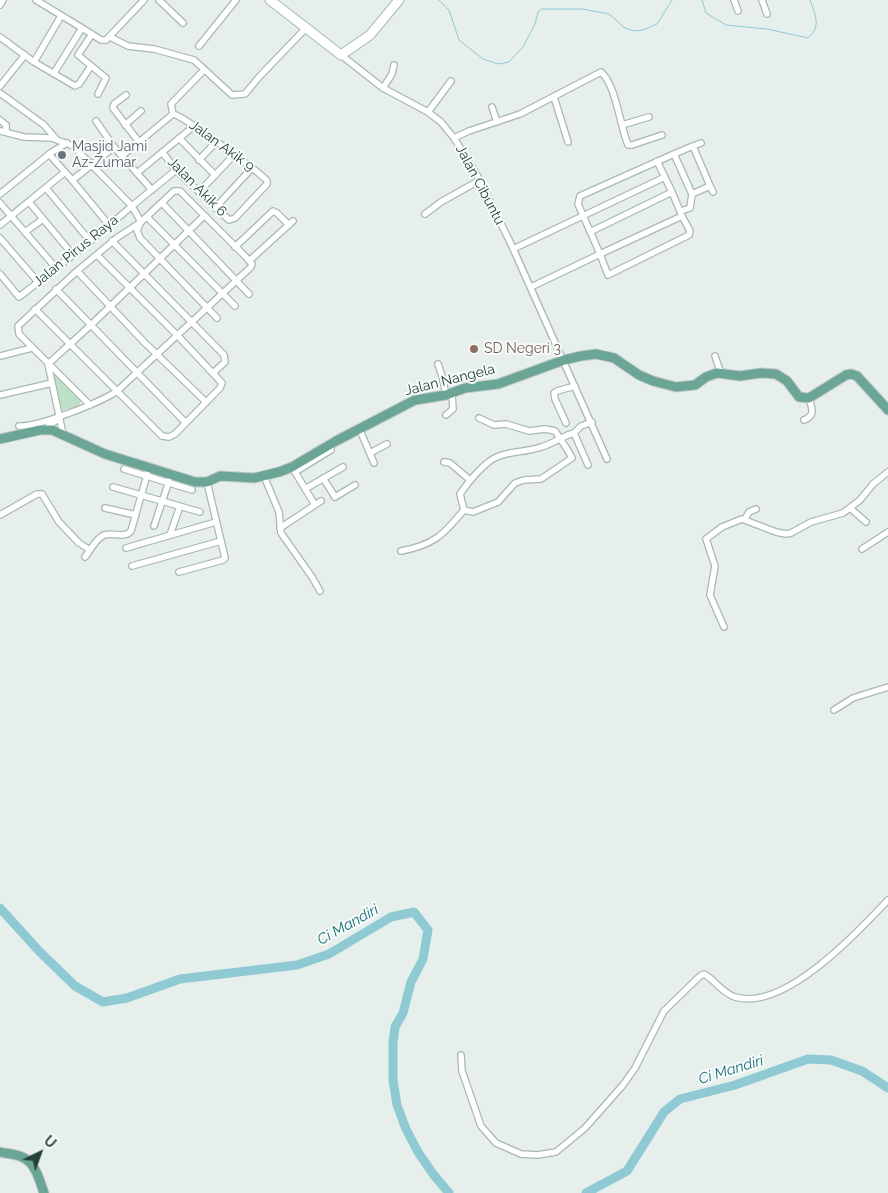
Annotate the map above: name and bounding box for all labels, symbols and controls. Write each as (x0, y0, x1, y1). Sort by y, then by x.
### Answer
street label: Jalan Akik 9 (186, 117, 258, 175)
place label: Masjid Jami Az-Zumar (72, 139, 147, 172)
street label: Jalan Cibuntu (452, 142, 508, 228)
marker: Masjid Jami Az-Zumar (56, 149, 68, 161)
street label: Jalan Akik 6 (164, 154, 230, 220)
street label: Jalan Pirus Raya (30, 212, 122, 290)
place label: SD Negeri 3 (484, 341, 561, 357)
marker: SD Negeri 3 (468, 343, 480, 355)
street label: Jalan Nangela (403, 361, 497, 399)
water label: Ci Mandiri (314, 901, 382, 949)
water label: Ci Mandiri (696, 1052, 766, 1088)
north arrow (15, 1128, 65, 1178)
text: U (41, 1132, 59, 1151)

